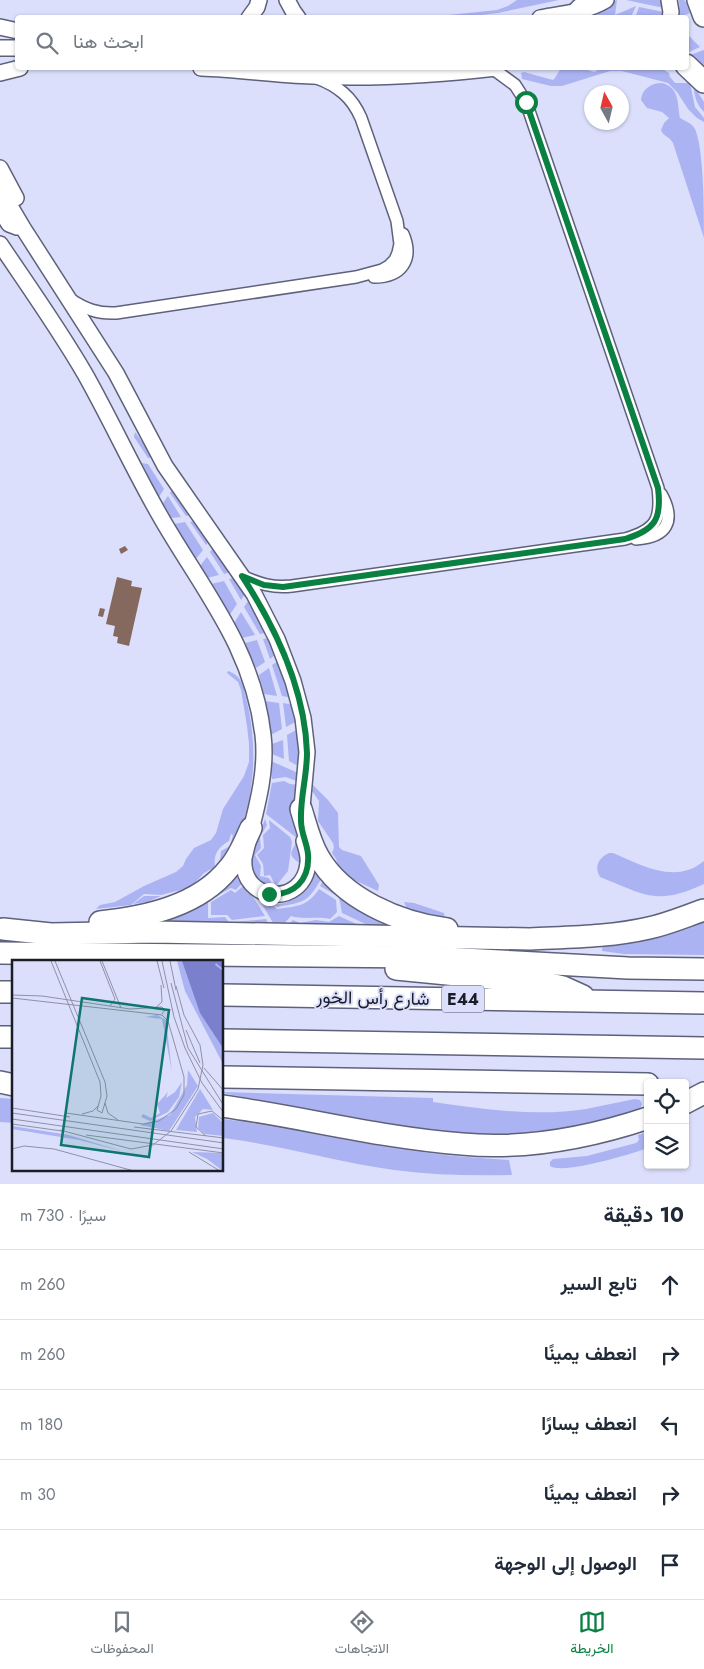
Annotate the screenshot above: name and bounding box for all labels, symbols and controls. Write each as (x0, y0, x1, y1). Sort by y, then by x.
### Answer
search box (15, 15, 689, 70)
text: ابحث هنا (73, 28, 144, 55)
icon: search (33, 29, 61, 57)
north arrow (584, 85, 629, 130)
route start (515, 91, 538, 114)
route end (258, 883, 281, 906)
inset map (12, 960, 224, 1172)
street label: شارع رأس الخور (315, 984, 430, 1012)
road number: E44 (442, 986, 484, 1012)
map controls (644, 1079, 689, 1169)
button: locate (644, 1079, 689, 1124)
button: layers (644, 1124, 689, 1169)
text: 10 دقيقة (604, 1200, 684, 1230)
text: سيرًا · 730 m (20, 1204, 106, 1227)
text: تابع السير (560, 1270, 637, 1297)
icon: ahead (656, 1271, 684, 1299)
text: 260 m (20, 1273, 65, 1296)
text: انعطف يمينًا (544, 1340, 637, 1367)
icon: right (656, 1341, 684, 1369)
text: 260 m (20, 1343, 65, 1366)
text: انعطف يسارًا (541, 1410, 637, 1437)
icon: left (656, 1411, 684, 1439)
text: 180 m (20, 1413, 63, 1436)
text: انعطف يمينًا (544, 1480, 637, 1507)
icon: right (656, 1481, 684, 1509)
text: 30 m (20, 1483, 56, 1506)
text: الوصول إلى الوجهة (494, 1550, 637, 1577)
icon: arrive (656, 1551, 684, 1579)
tab: المحفوظات (91, 1608, 154, 1661)
tab: الاتجاهات (335, 1608, 389, 1661)
tab: الخريطة (570, 1608, 613, 1661)

